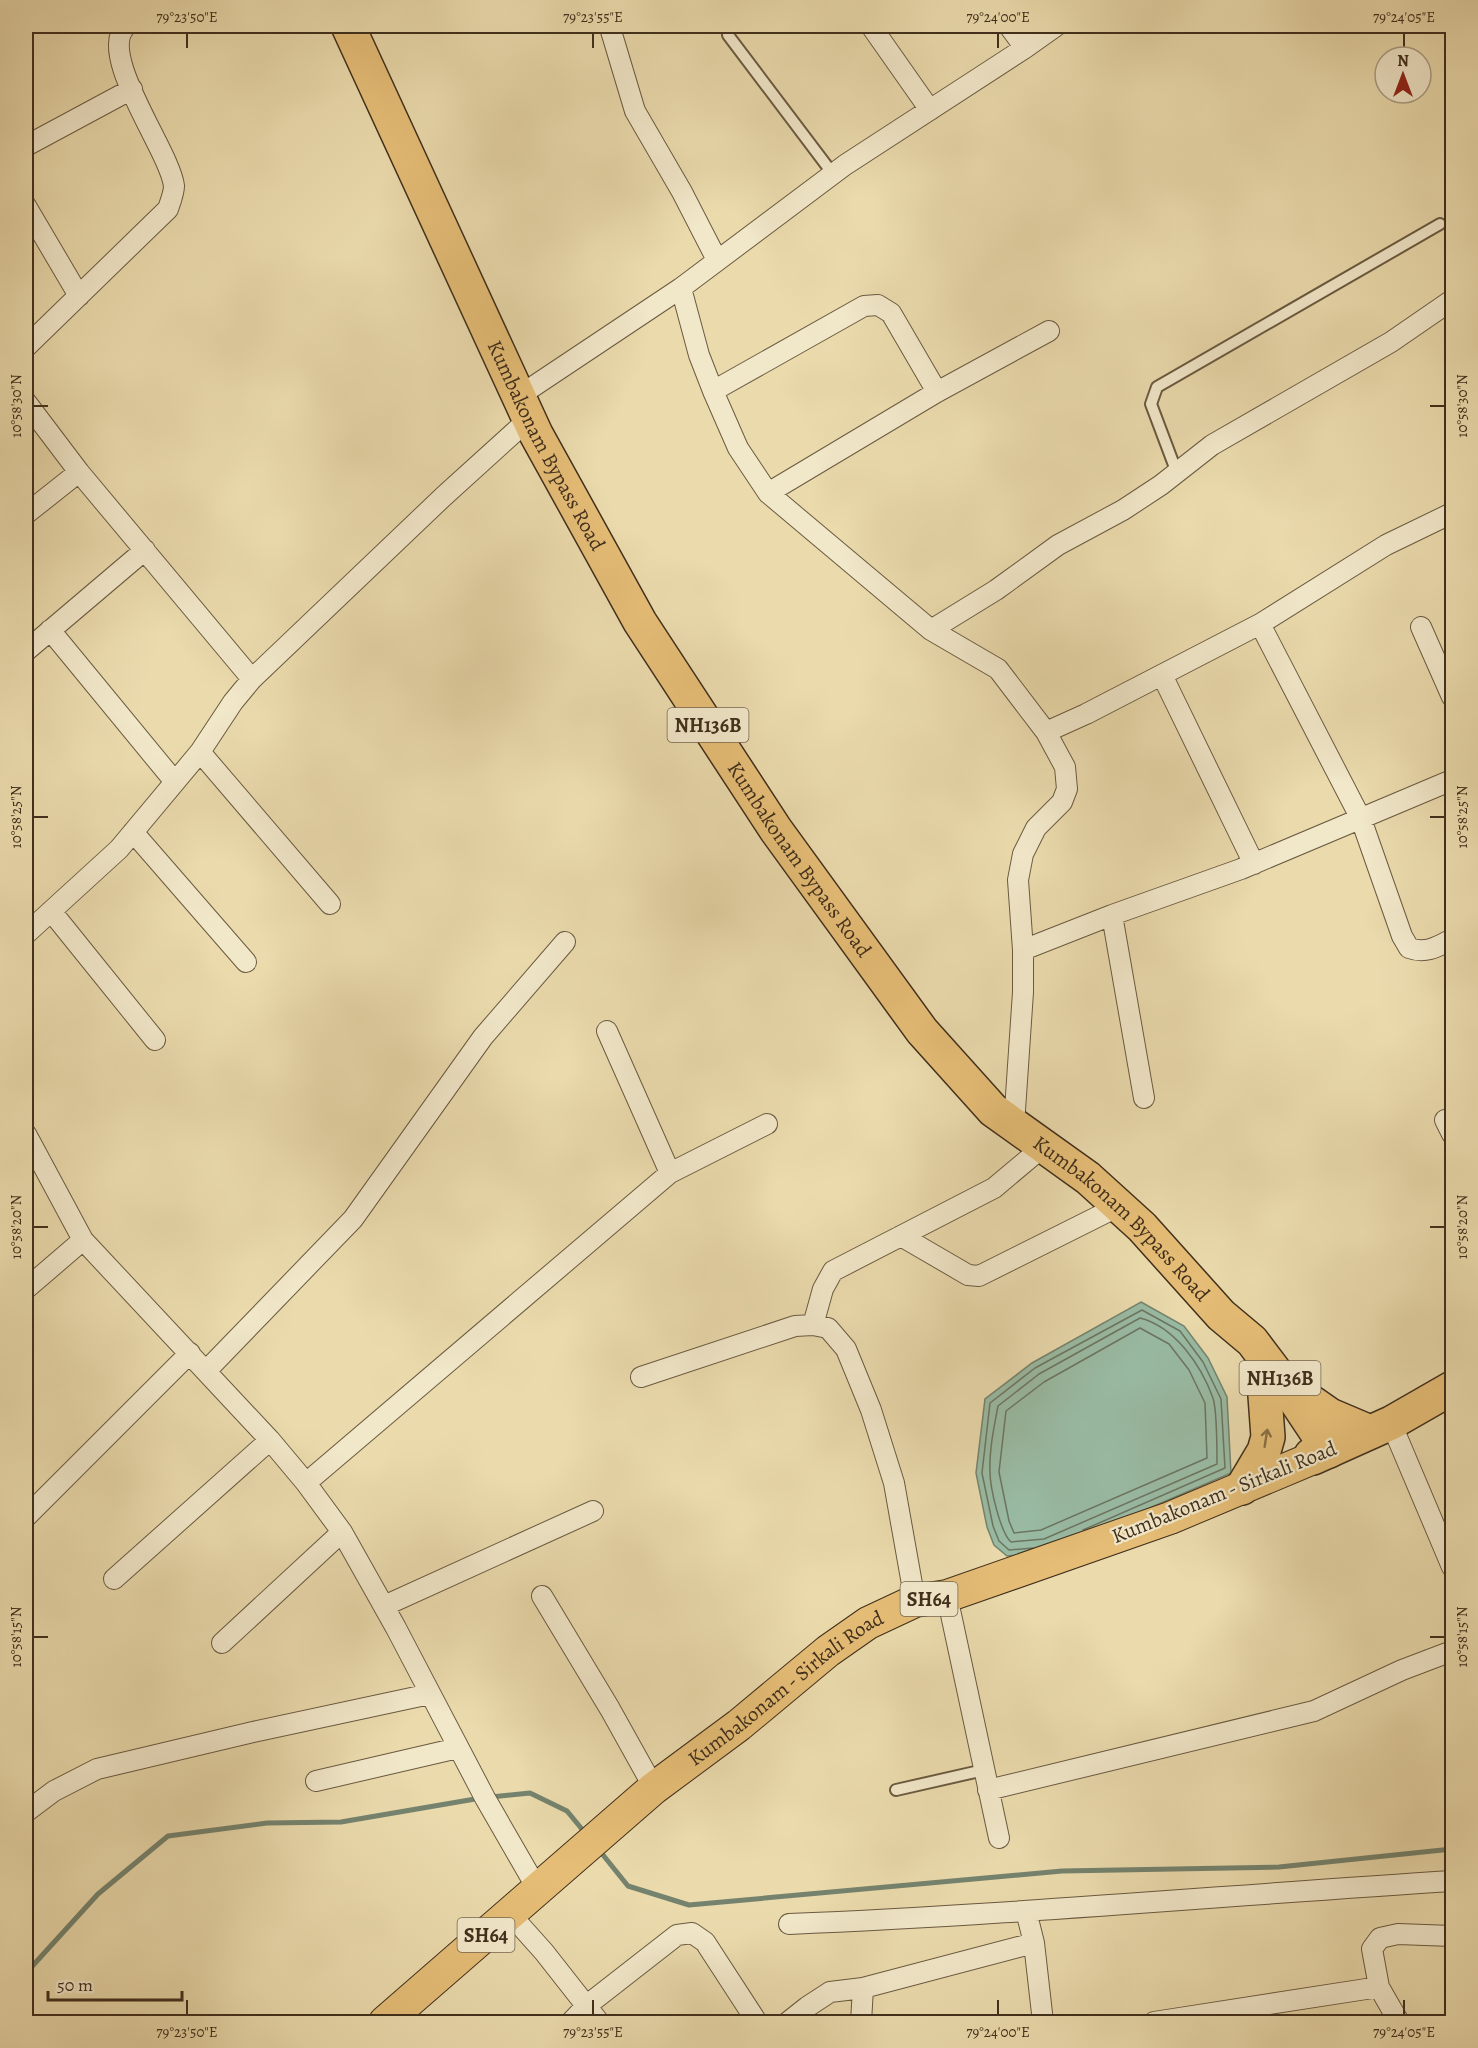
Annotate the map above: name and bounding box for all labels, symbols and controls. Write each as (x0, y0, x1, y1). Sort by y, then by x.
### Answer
text: 79°23'50"E (156, 7, 218, 27)
text: 79°23'55"E (563, 7, 623, 27)
text: 79°24'00"E (966, 7, 1030, 27)
text: 79°24'05"E (1373, 7, 1435, 27)
north arrow (1373, 45, 1433, 105)
text: N (1397, 50, 1409, 72)
street label: Kumbakonam Bypass Road (481, 336, 612, 556)
text: 10°58'30"N (6, 374, 26, 438)
text: 10°58'30"N (1452, 374, 1472, 438)
road number: NH136B (668, 708, 748, 742)
street label: Kumbakonam Bypass Road (721, 756, 878, 963)
text: 10°58'25"N (6, 785, 26, 848)
text: 10°58'25"N (1452, 785, 1472, 848)
street label: Kumbakonam Bypass Road (1027, 1129, 1217, 1308)
text: 10°58'20"N (6, 1195, 26, 1259)
text: 10°58'20"N (1452, 1195, 1472, 1259)
road number: NH136B (1240, 1361, 1320, 1395)
one-way arrow (1261, 1428, 1272, 1448)
street label: Kumbakonam - Sirkali Road (1107, 1434, 1341, 1550)
road number: SH64 (900, 1582, 958, 1616)
street label: Kumbakonam - Sirkali Road (682, 1603, 889, 1772)
text: 10°58'15"N (6, 1606, 26, 1667)
text: 10°58'15"N (1452, 1606, 1472, 1667)
road number: SH64 (458, 1918, 514, 1952)
scale bar (48, 1964, 182, 2002)
text: 50 m (57, 1973, 93, 1997)
text: 79°23'50"E (156, 2022, 218, 2042)
text: 79°23'55"E (563, 2022, 623, 2042)
text: 79°24'00"E (966, 2022, 1030, 2042)
text: 79°24'05"E (1373, 2022, 1435, 2042)

